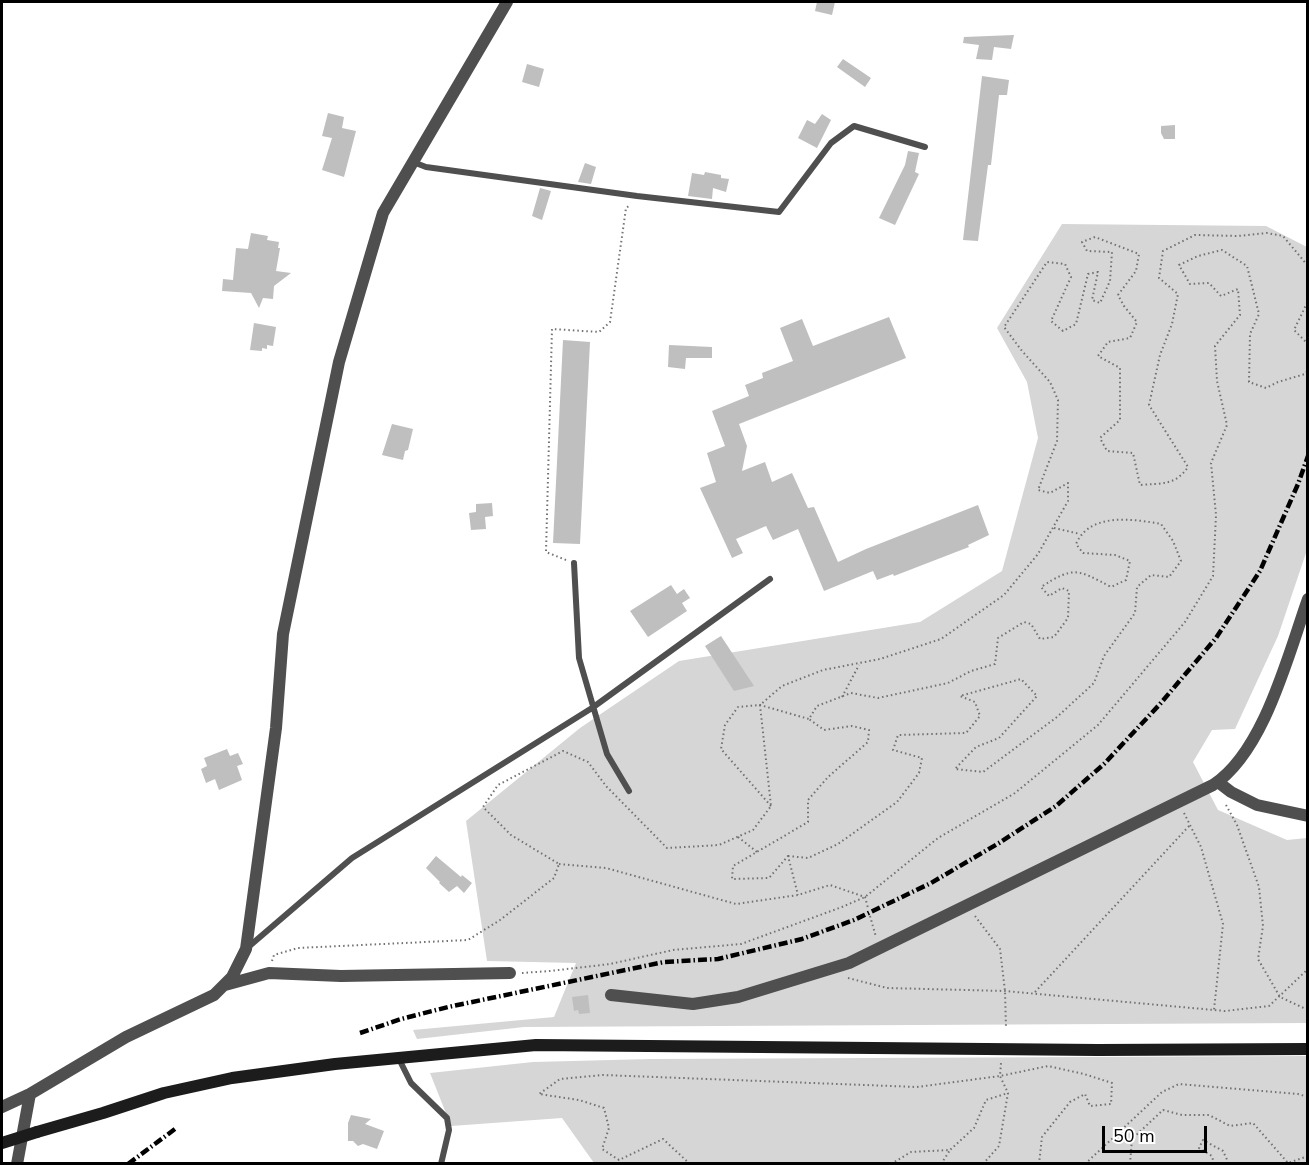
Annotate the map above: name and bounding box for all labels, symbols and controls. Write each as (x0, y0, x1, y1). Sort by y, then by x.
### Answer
scale bar (1105, 1114, 1210, 1152)
text: 50 m (1113, 1124, 1155, 1148)

